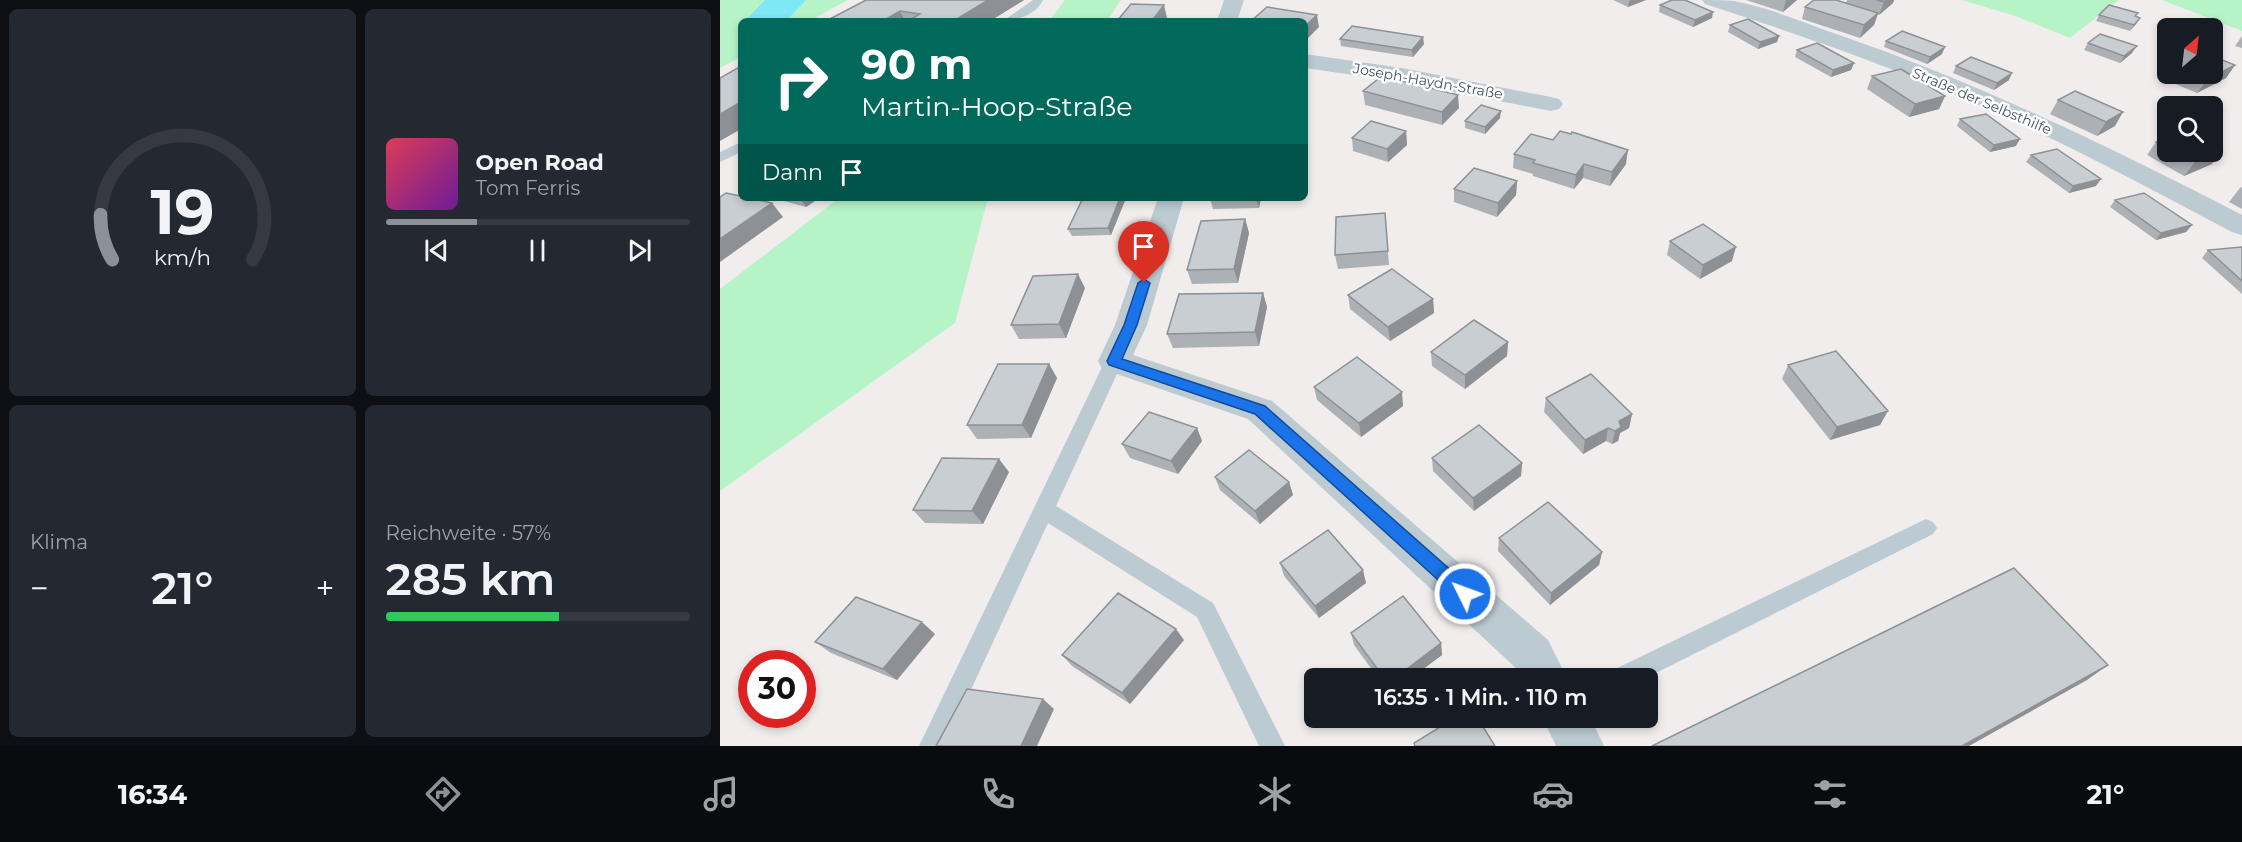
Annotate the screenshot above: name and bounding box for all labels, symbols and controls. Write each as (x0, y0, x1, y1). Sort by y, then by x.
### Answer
north arrow (2157, 18, 2223, 84)
map controls (2157, 18, 2223, 162)
text: 90 m (861, 38, 972, 90)
icon: right (762, 42, 840, 120)
street label: Joseph-Haydn-Straße (1351, 59, 1504, 103)
street label: Straße der Selbsthilfe (1910, 64, 2054, 138)
text: Martin-Hoop-Straße (861, 90, 1133, 123)
button: search (2157, 96, 2223, 162)
text: Open Road (476, 149, 604, 176)
icon: arrive (835, 156, 868, 189)
text: Dann (762, 159, 823, 186)
text: 19 (150, 174, 214, 250)
text: Tom Ferris (476, 176, 580, 200)
pin (1118, 221, 1169, 283)
icon: arrive (1127, 230, 1160, 263)
icon: previous (420, 234, 453, 267)
icon: pause (521, 234, 554, 267)
icon: next (623, 234, 656, 267)
text: km/h (154, 244, 211, 270)
text: Reichweite · 57% (386, 521, 551, 545)
text: Klima (30, 530, 88, 554)
text: 285 km (386, 551, 555, 606)
text: 21° (151, 560, 213, 615)
position arrow (1433, 562, 1497, 626)
text: − (30, 568, 49, 608)
text: + (316, 568, 334, 608)
speed limit sign: 30 (738, 650, 816, 728)
text: 16:35 · 1 Min. · 110 m (1375, 684, 1587, 711)
icon: directions (422, 773, 464, 815)
icon: music (700, 773, 742, 815)
icon: phone (977, 773, 1019, 815)
icon: climate (1254, 773, 1296, 815)
icon: car (1532, 773, 1574, 815)
icon: filters (1809, 773, 1851, 815)
text: 16:34 (118, 778, 187, 811)
text: 21° (2086, 778, 2124, 811)

